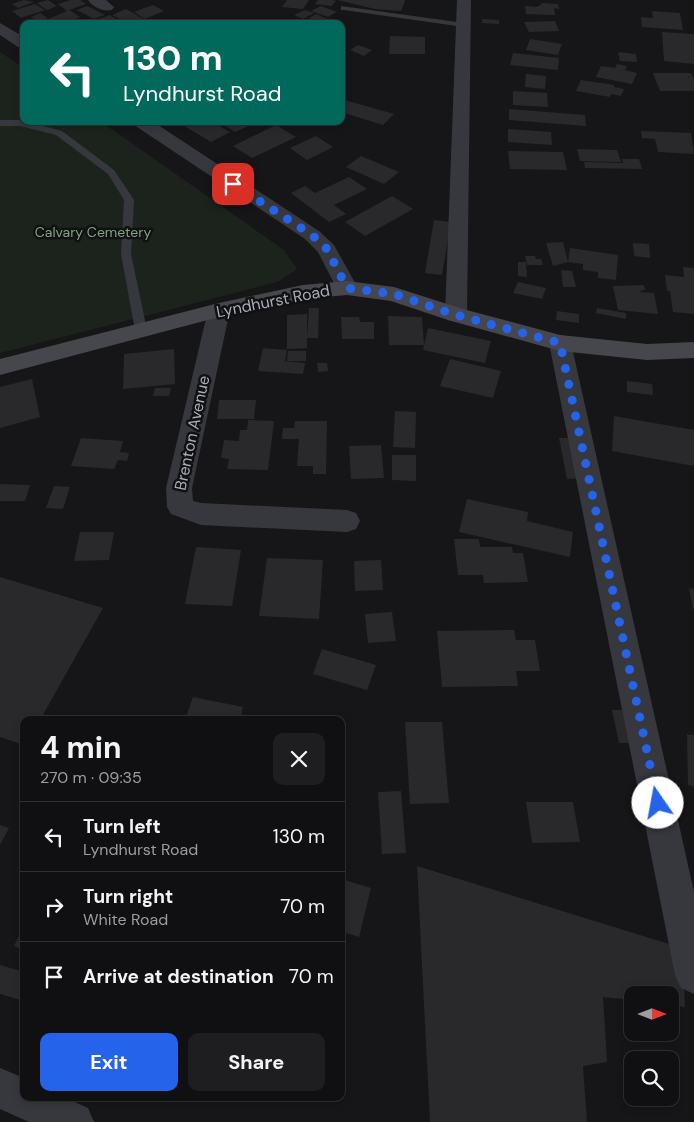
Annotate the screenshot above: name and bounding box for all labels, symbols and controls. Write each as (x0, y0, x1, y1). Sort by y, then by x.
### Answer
text: 130 m (123, 35, 223, 81)
icon: left (40, 40, 105, 105)
text: Lyndhurst Road (123, 79, 282, 108)
pin (212, 163, 254, 205)
icon: arrive (219, 170, 247, 198)
park label: Calvary Cemetery (35, 223, 151, 241)
street label: Lyndhurst Road (214, 280, 332, 322)
street label: Brenton Avenue (170, 374, 214, 492)
text: 4 min (40, 728, 122, 767)
button: close (273, 733, 325, 785)
text: 270 m · 09:35 (40, 767, 142, 788)
position arrow (631, 776, 683, 828)
text: Turn left (83, 814, 161, 839)
icon: left (40, 823, 68, 851)
text: 130 m (273, 824, 325, 849)
text: Lyndhurst Road (83, 839, 198, 860)
text: Turn right (83, 884, 173, 909)
icon: right (40, 893, 68, 921)
text: 70 m (280, 894, 325, 919)
text: White Road (83, 909, 168, 930)
icon: arrive (40, 963, 68, 991)
text: Arrive at destination (83, 964, 274, 989)
text: 70 m (289, 964, 334, 989)
north arrow (624, 986, 679, 1041)
map controls (624, 986, 679, 1106)
button: Exit (40, 1033, 178, 1091)
button: Share (188, 1033, 325, 1091)
button: search (624, 1051, 679, 1106)

